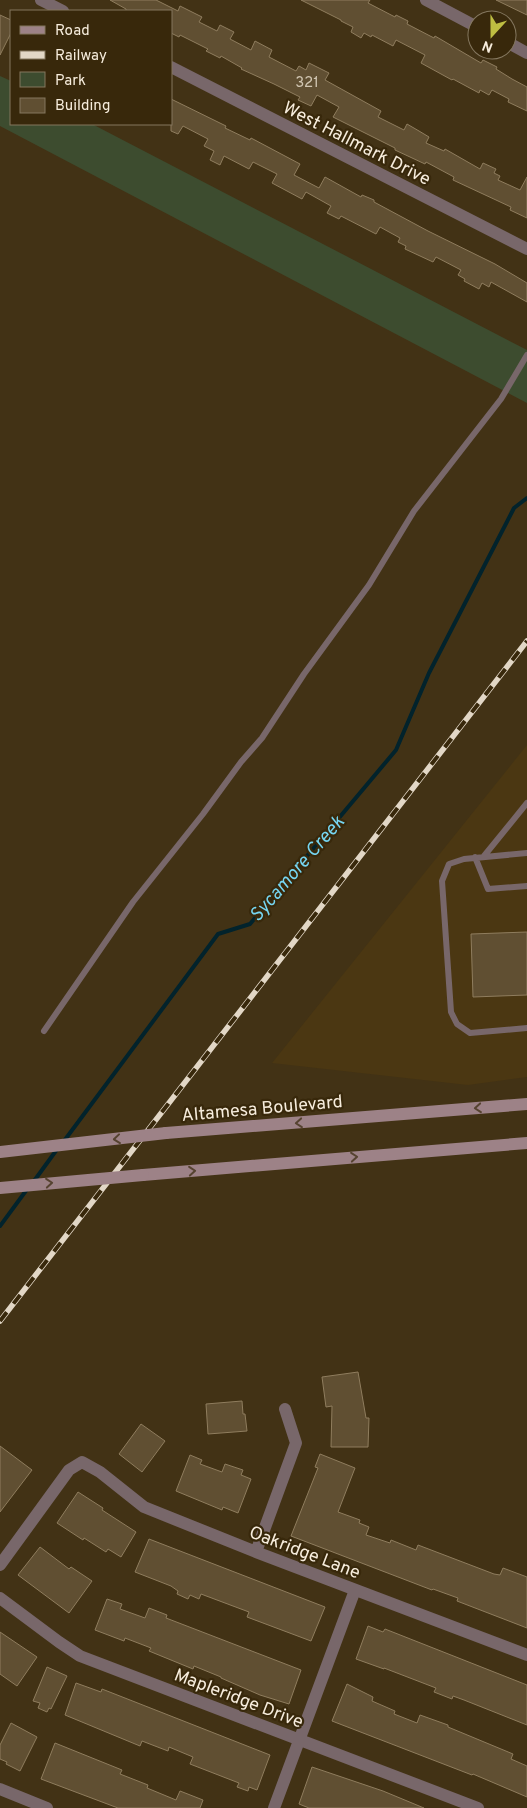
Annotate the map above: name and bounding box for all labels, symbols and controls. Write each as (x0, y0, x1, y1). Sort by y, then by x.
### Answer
legend (10, 10, 172, 125)
north arrow (467, 10, 517, 60)
text: Road (55, 22, 90, 41)
text: N (480, 36, 496, 55)
text: Railway (55, 47, 107, 66)
text: Park (55, 72, 86, 91)
house number: 321 (295, 74, 319, 93)
text: Building (55, 97, 110, 116)
street label: West Hallmark Drive (279, 97, 434, 192)
water label: Sycamore Creek (245, 811, 350, 927)
street label: Altamesa Boulevard (181, 1091, 344, 1128)
one-way arrow (474, 1103, 482, 1114)
one-way arrow (295, 1117, 303, 1128)
one-way arrow (113, 1133, 121, 1144)
one-way arrow (350, 1152, 358, 1163)
one-way arrow (188, 1165, 196, 1176)
one-way arrow (45, 1178, 53, 1189)
street label: Oakridge Lane (246, 1522, 363, 1585)
street label: Mapleridge Drive (171, 1664, 306, 1735)

